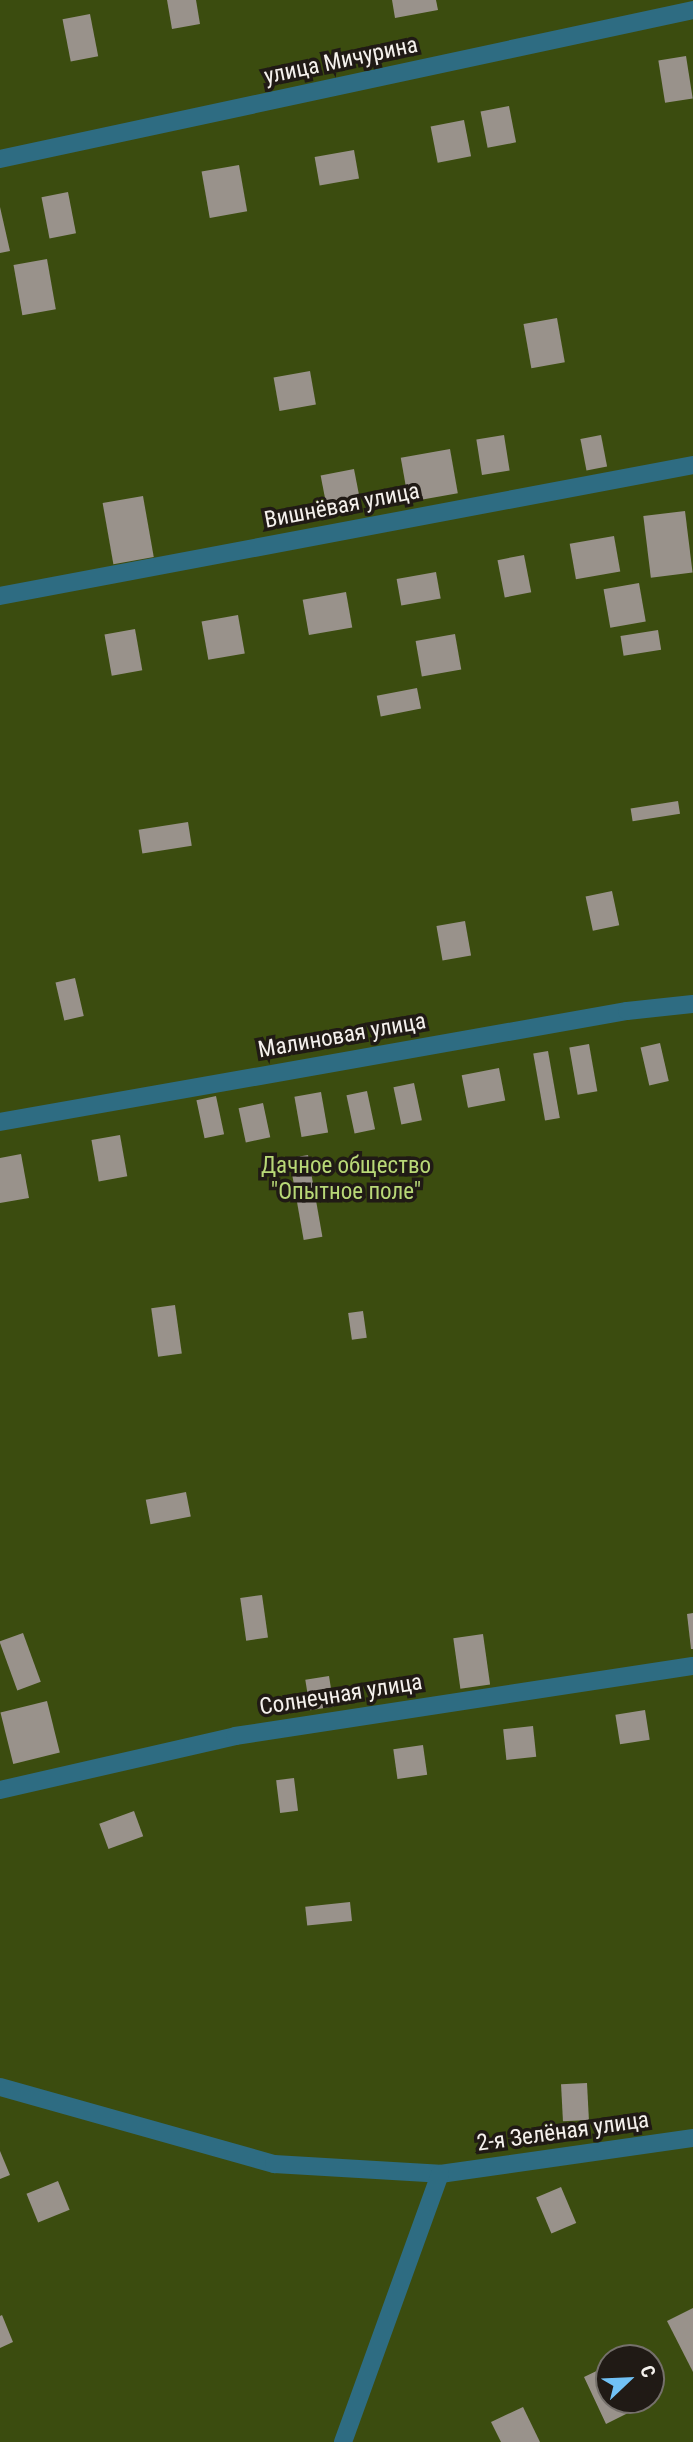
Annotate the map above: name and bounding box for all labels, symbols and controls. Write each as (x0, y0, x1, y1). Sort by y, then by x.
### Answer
street label: улица Мичурина (262, 31, 420, 91)
street label: Вишнёвая улица (262, 477, 422, 535)
street label: Малиновая улица (256, 1008, 428, 1064)
park label: Дачное общество "Опытное поле" (261, 1152, 431, 1206)
street label: Солнечная улица (258, 1669, 424, 1721)
street label: 2-я Зелёная улица (475, 2106, 651, 2158)
north arrow (595, 2344, 665, 2414)
text: С (635, 2362, 661, 2381)

